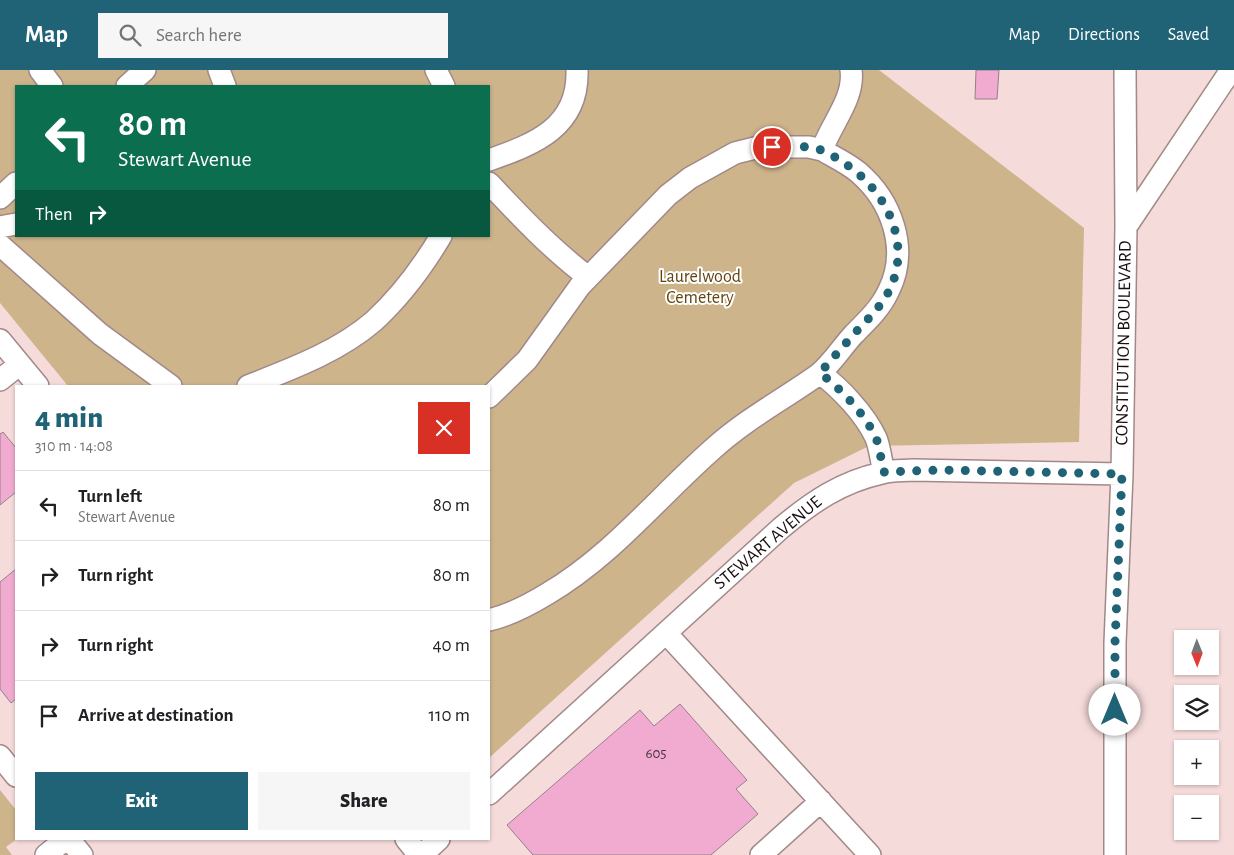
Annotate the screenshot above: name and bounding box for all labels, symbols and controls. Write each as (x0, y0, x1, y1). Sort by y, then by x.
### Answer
search box (98, 13, 448, 58)
icon: search (116, 21, 144, 49)
text: Map (25, 23, 68, 47)
text: Search here (156, 26, 242, 45)
text: Map (1009, 26, 1040, 44)
text: Directions (1068, 26, 1140, 44)
text: Saved (1168, 26, 1209, 44)
icon: left (35, 105, 100, 170)
text: 80 m (118, 107, 187, 142)
pin (751, 126, 793, 168)
icon: arrive (758, 133, 786, 161)
text: Stewart Avenue (118, 148, 252, 170)
icon: right (83, 200, 111, 228)
text: Then (35, 205, 73, 224)
street label: CONSTITUTION BOULEVARD (1113, 240, 1135, 446)
park label: Laurelwood Cemetery (659, 268, 741, 307)
button: close (418, 402, 470, 454)
text: 4 min (35, 403, 103, 433)
text: 310 m · 14:08 (35, 438, 113, 454)
text: Turn left (78, 487, 142, 506)
icon: left (35, 492, 63, 520)
street label: STEWART AVENUE (711, 493, 825, 593)
text: 80 m (433, 496, 470, 515)
text: Stewart Avenue (78, 509, 175, 525)
icon: right (35, 562, 63, 590)
text: Turn right (78, 566, 153, 585)
text: 80 m (433, 566, 470, 585)
north arrow (1174, 630, 1219, 675)
map controls (1174, 630, 1219, 840)
icon: right (35, 632, 63, 660)
text: Turn right (78, 636, 153, 655)
text: 40 m (432, 636, 470, 655)
position arrow (1088, 683, 1140, 735)
button: layers (1174, 685, 1219, 730)
icon: arrive (35, 702, 63, 730)
text: Arrive at destination (78, 706, 234, 725)
text: 110 m (429, 706, 470, 725)
button: + (1174, 740, 1219, 785)
house number: 605 (645, 746, 667, 761)
button: Exit (35, 772, 248, 830)
button: Share (258, 772, 470, 830)
button: − (1174, 795, 1219, 840)

